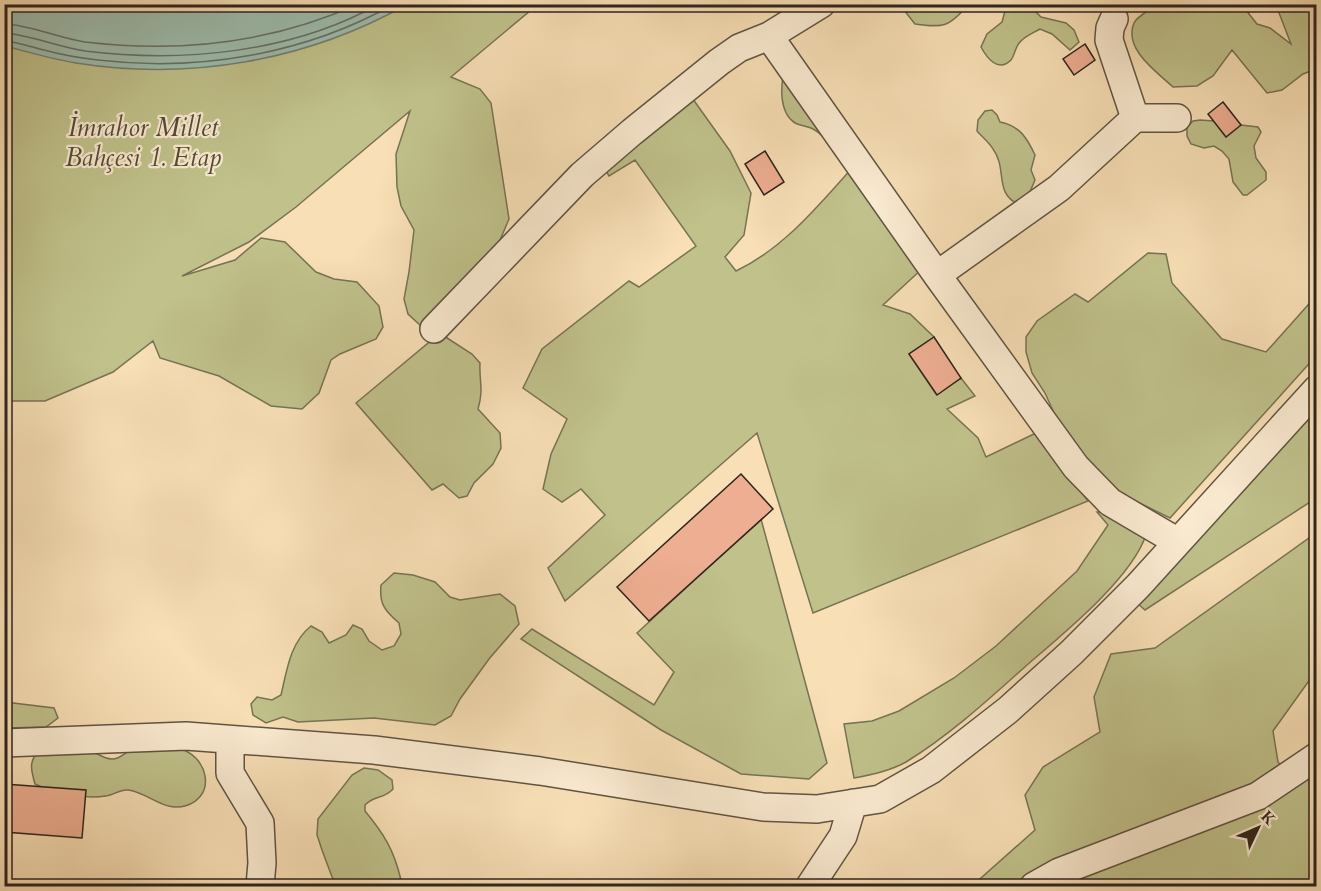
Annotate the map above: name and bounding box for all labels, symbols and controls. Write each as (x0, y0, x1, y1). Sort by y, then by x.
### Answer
park label: İmrahor Millet Bahçesi 1. Etap (65, 110, 221, 175)
north arrow (1228, 798, 1288, 858)
text: K (1256, 806, 1281, 831)

